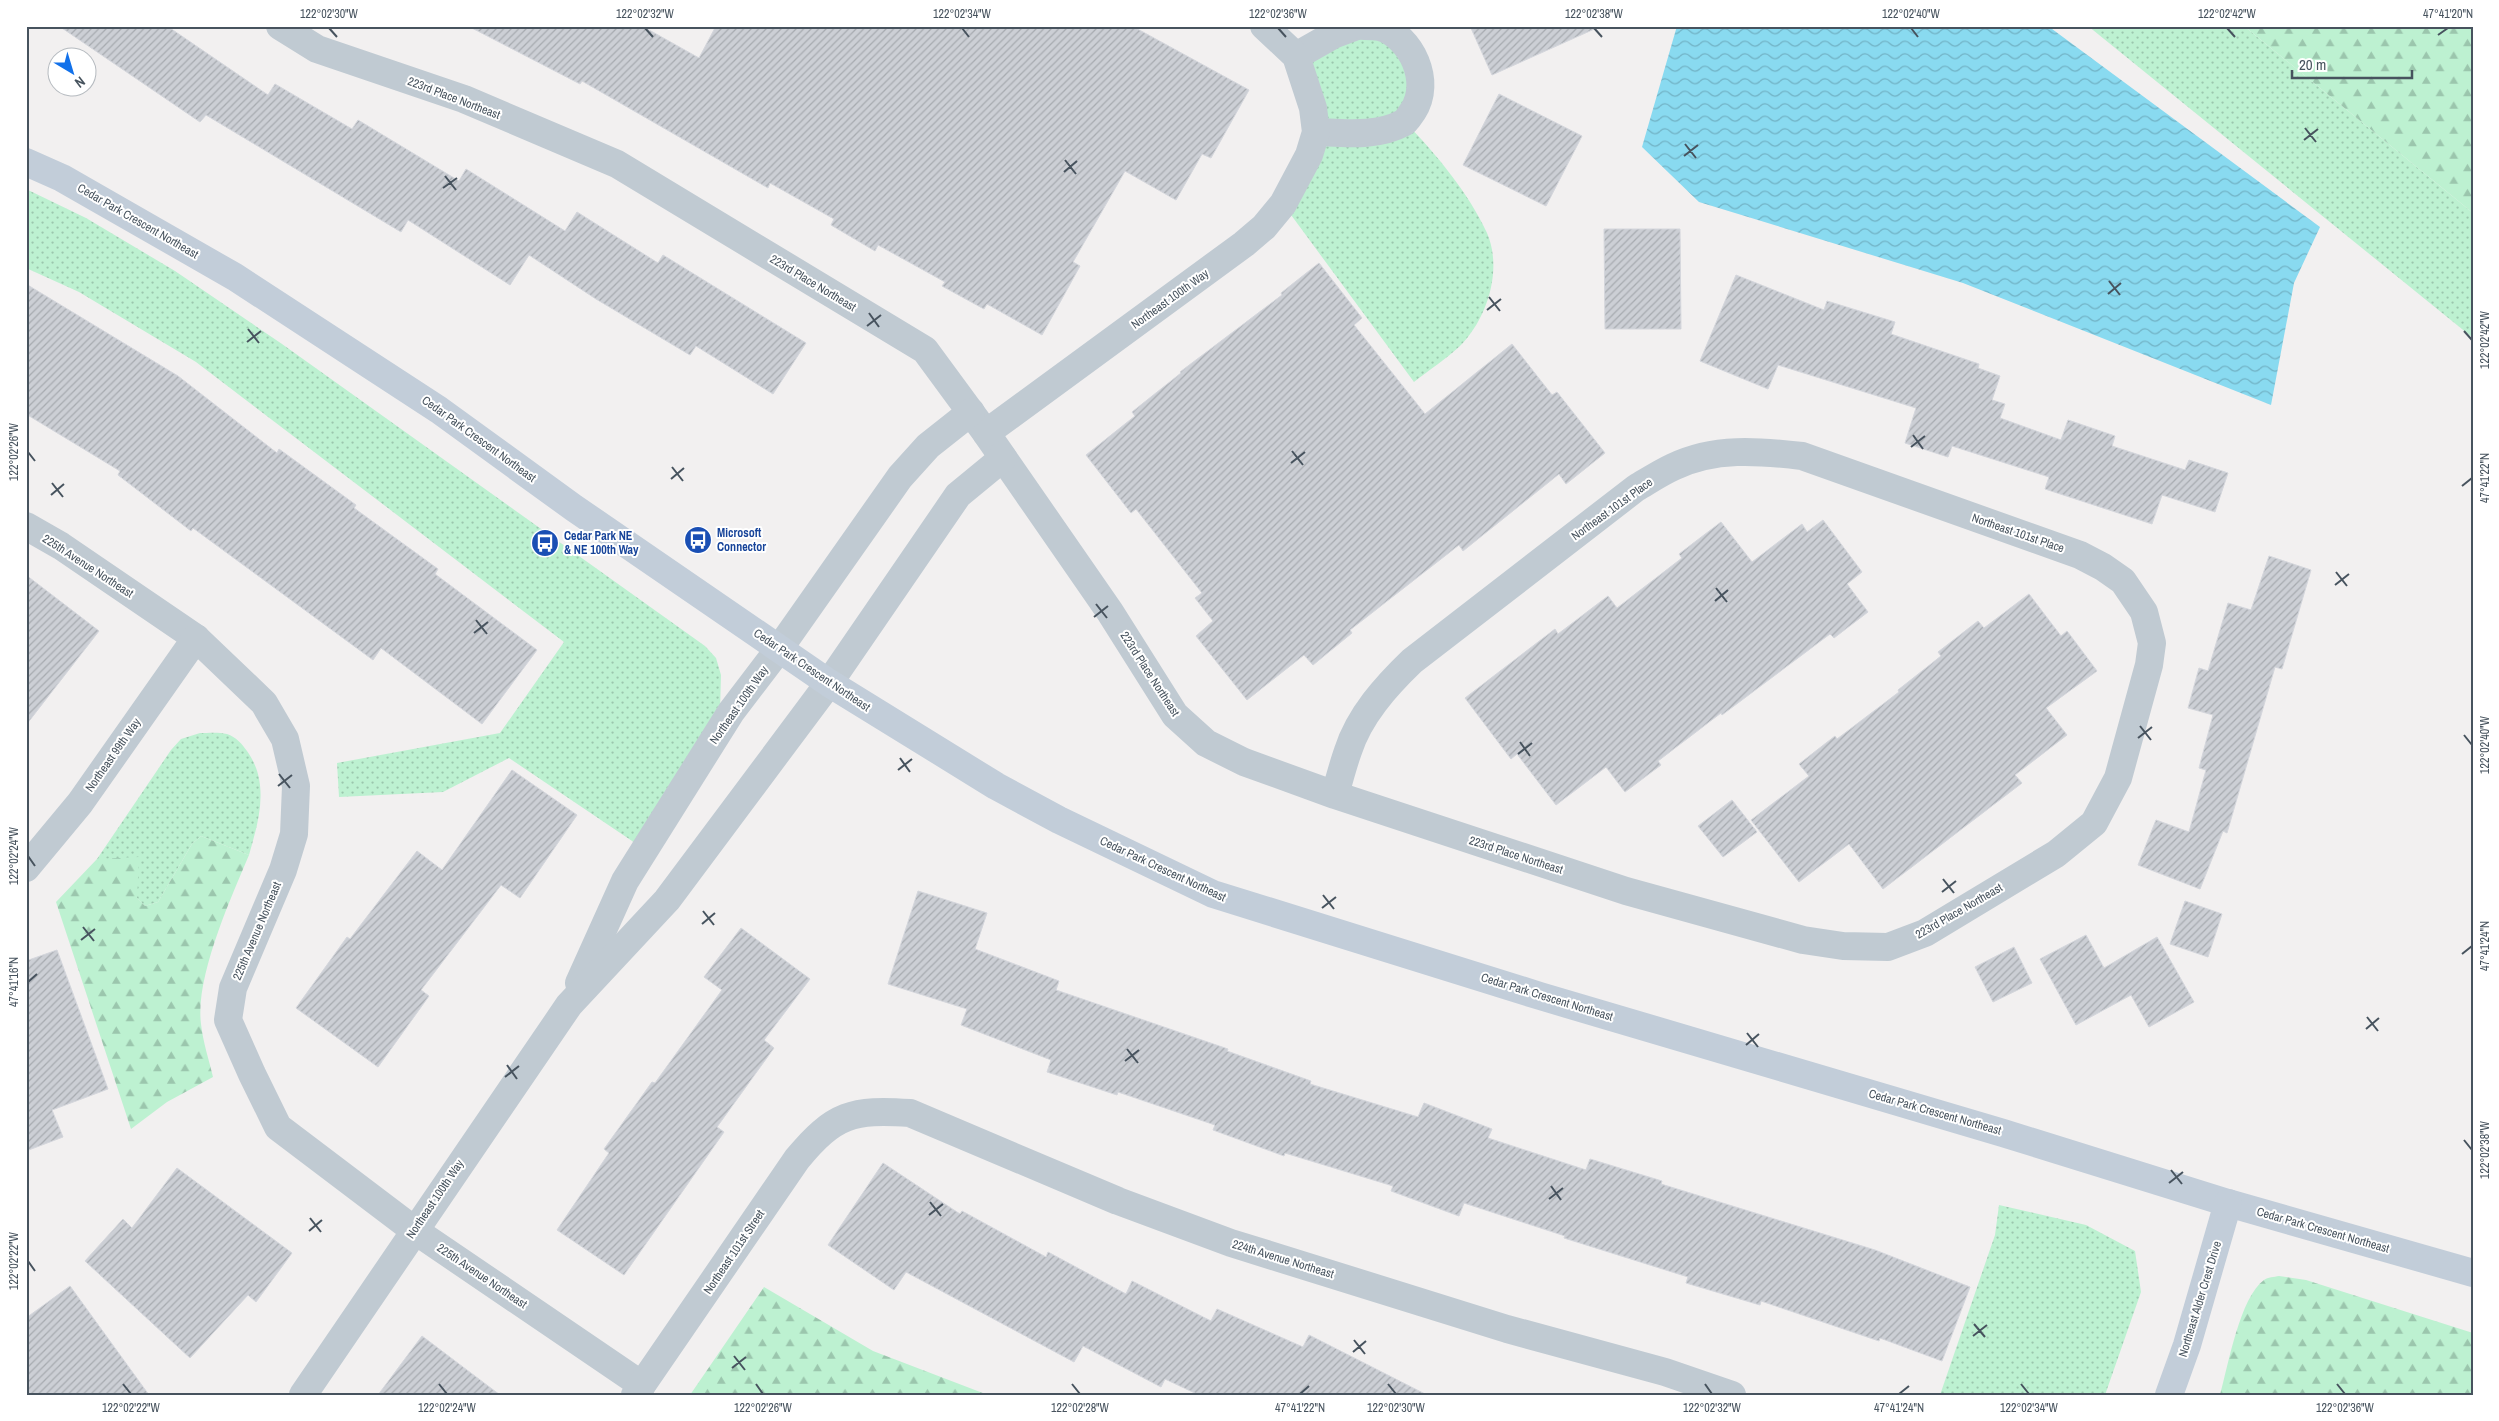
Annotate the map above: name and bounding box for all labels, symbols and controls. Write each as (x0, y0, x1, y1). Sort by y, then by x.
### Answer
text: 122°02'30"W (300, 6, 359, 22)
text: 122°02'32"W (616, 6, 675, 22)
text: 122°02'34"W (933, 6, 992, 22)
text: 122°02'36"W (1249, 6, 1308, 22)
text: 122°02'38"W (1565, 6, 1624, 22)
text: 122°02'40"W (1882, 6, 1941, 22)
text: 122°02'42"W (2198, 6, 2257, 22)
text: 47°41'20"N (2423, 6, 2473, 22)
north arrow (48, 48, 98, 98)
scale bar (2292, 48, 2412, 80)
text: 20 m (2299, 54, 2326, 75)
text: N (71, 73, 89, 92)
street label: 223rd Place Northeast (405, 73, 503, 123)
street label: Cedar Park Crescent Northeast (75, 180, 202, 262)
street label: 223rd Place Northeast (767, 251, 859, 315)
street label: Northeast 100th Way (1128, 265, 1212, 333)
text: 122°02'42"W (2477, 310, 2493, 369)
street label: Cedar Park Crescent Northeast (419, 392, 539, 486)
text: 122°02'26"W (6, 422, 22, 481)
text: 47°41'22"N (2477, 453, 2493, 503)
street label: Northeast 101st Place (1568, 474, 1656, 544)
street label: Northeast 101st Place (1970, 510, 2066, 556)
bus stop icon: Microsoft Connector (683, 525, 713, 555)
place label: Microsoft Connector (717, 525, 766, 555)
bus stop icon: Cedar Park NE & NE 100th Way (530, 528, 560, 558)
place label: Cedar Park NE & NE 100th Way (564, 528, 639, 558)
street label: 225th Avenue Northeast (39, 531, 137, 602)
street label: Cedar Park Crescent Northeast (751, 625, 874, 715)
street label: 223rd Place Northeast (1117, 629, 1184, 720)
street label: Northeast 100th Way (706, 663, 772, 747)
street label: Northeast 99th Way (82, 715, 144, 795)
text: 122°02'40"W (2477, 715, 2493, 774)
text: 122°02'24"W (6, 826, 22, 885)
street label: 223rd Place Northeast (1467, 832, 1565, 878)
street label: Cedar Park Crescent Northeast (1097, 833, 1229, 905)
street label: 225th Avenue Northeast (229, 879, 285, 983)
street label: 223rd Place Northeast (1913, 879, 2006, 942)
text: 47°41'24"N (2477, 921, 2493, 971)
text: 47°41'16"N (6, 957, 22, 1007)
street label: Cedar Park Crescent Northeast (1479, 969, 1615, 1025)
street label: Cedar Park Crescent Northeast (1867, 1085, 2003, 1139)
text: 122°02'38"W (2477, 1120, 2493, 1179)
street label: Northeast 100th Way (403, 1156, 467, 1242)
street label: Cedar Park Crescent Northeast (2255, 1203, 2391, 1257)
street label: Northeast 101st Street (700, 1206, 768, 1297)
text: 122°02'22"W (6, 1231, 22, 1290)
street label: 224th Avenue Northeast (1230, 1236, 1336, 1282)
street label: Northeast Alder Crest Drive (2175, 1239, 2225, 1359)
street label: 225th Avenue Northeast (434, 1240, 530, 1312)
text: 122°02'22"W (102, 1400, 161, 1416)
text: 122°02'24"W (418, 1400, 477, 1416)
text: 122°02'26"W (734, 1400, 793, 1416)
text: 122°02'28"W (1051, 1400, 1110, 1416)
text: 47°41'22"N (1275, 1400, 1325, 1416)
text: 122°02'30"W (1367, 1400, 1426, 1416)
text: 122°02'32"W (1683, 1400, 1742, 1416)
text: 47°41'24"N (1874, 1400, 1924, 1416)
text: 122°02'34"W (2000, 1400, 2059, 1416)
text: 122°02'36"W (2316, 1400, 2375, 1416)

